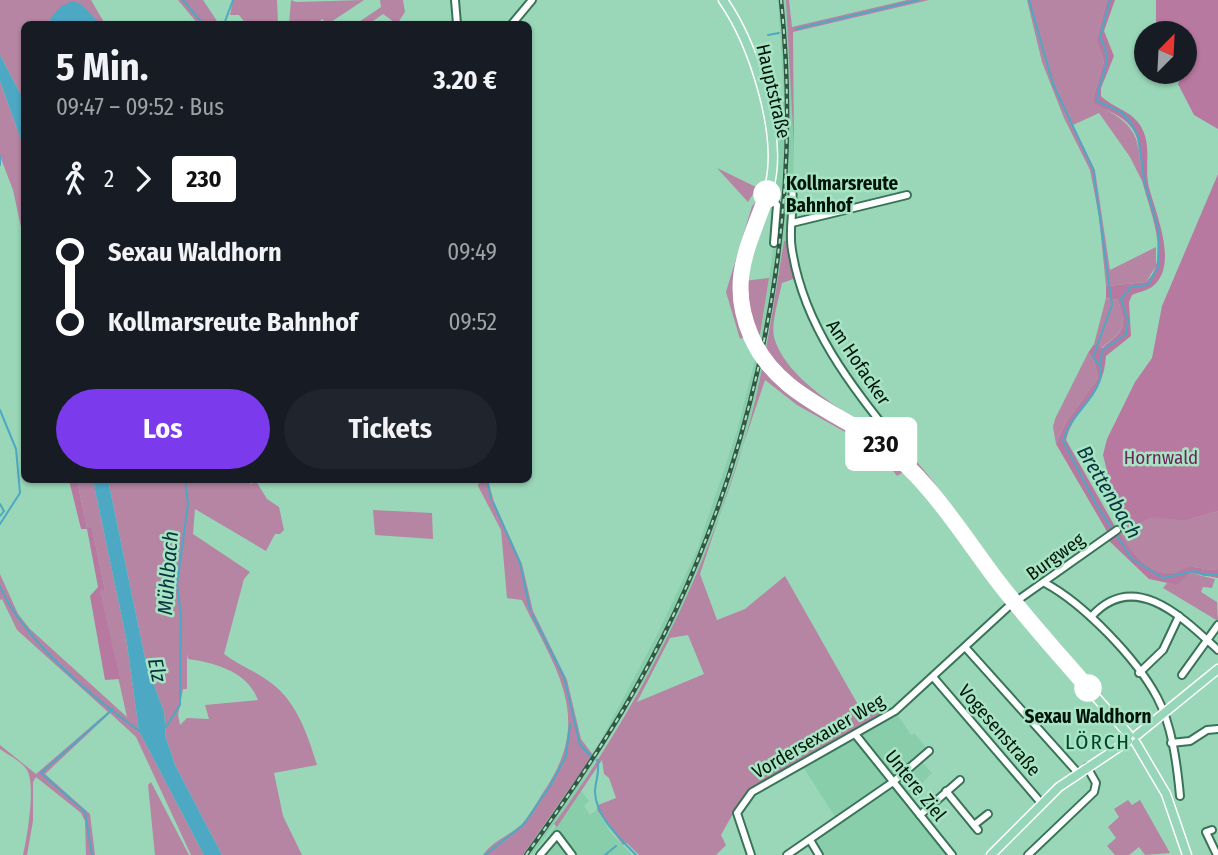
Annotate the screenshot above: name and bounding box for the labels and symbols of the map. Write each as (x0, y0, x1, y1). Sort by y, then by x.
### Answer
north arrow (1134, 21, 1197, 84)
street label: Hauptstraße (751, 42, 796, 141)
place label: Kollmarsreute Bahnhof (786, 172, 899, 217)
marker: Kollmarsreute Bahnhof (754, 181, 780, 207)
street label: Am Hofacker (822, 315, 896, 410)
line badge: 230 (841, 421, 921, 467)
water label: Brettenbach (1071, 441, 1147, 543)
park label: Hornwald (1124, 446, 1198, 469)
street label: Burgweg (1022, 528, 1089, 585)
water label: Mühlbach (152, 530, 184, 616)
water label: Elz (142, 656, 172, 685)
marker: Sexau Waldhorn (1075, 675, 1101, 701)
street label: Vogesenstraße (954, 680, 1046, 781)
street label: Vordersexauer Weg (748, 689, 888, 784)
place label: Sexau Waldhorn (1025, 705, 1152, 728)
district label: LÖRCH (1065, 729, 1131, 755)
street label: Untere Ziel (880, 745, 951, 825)

